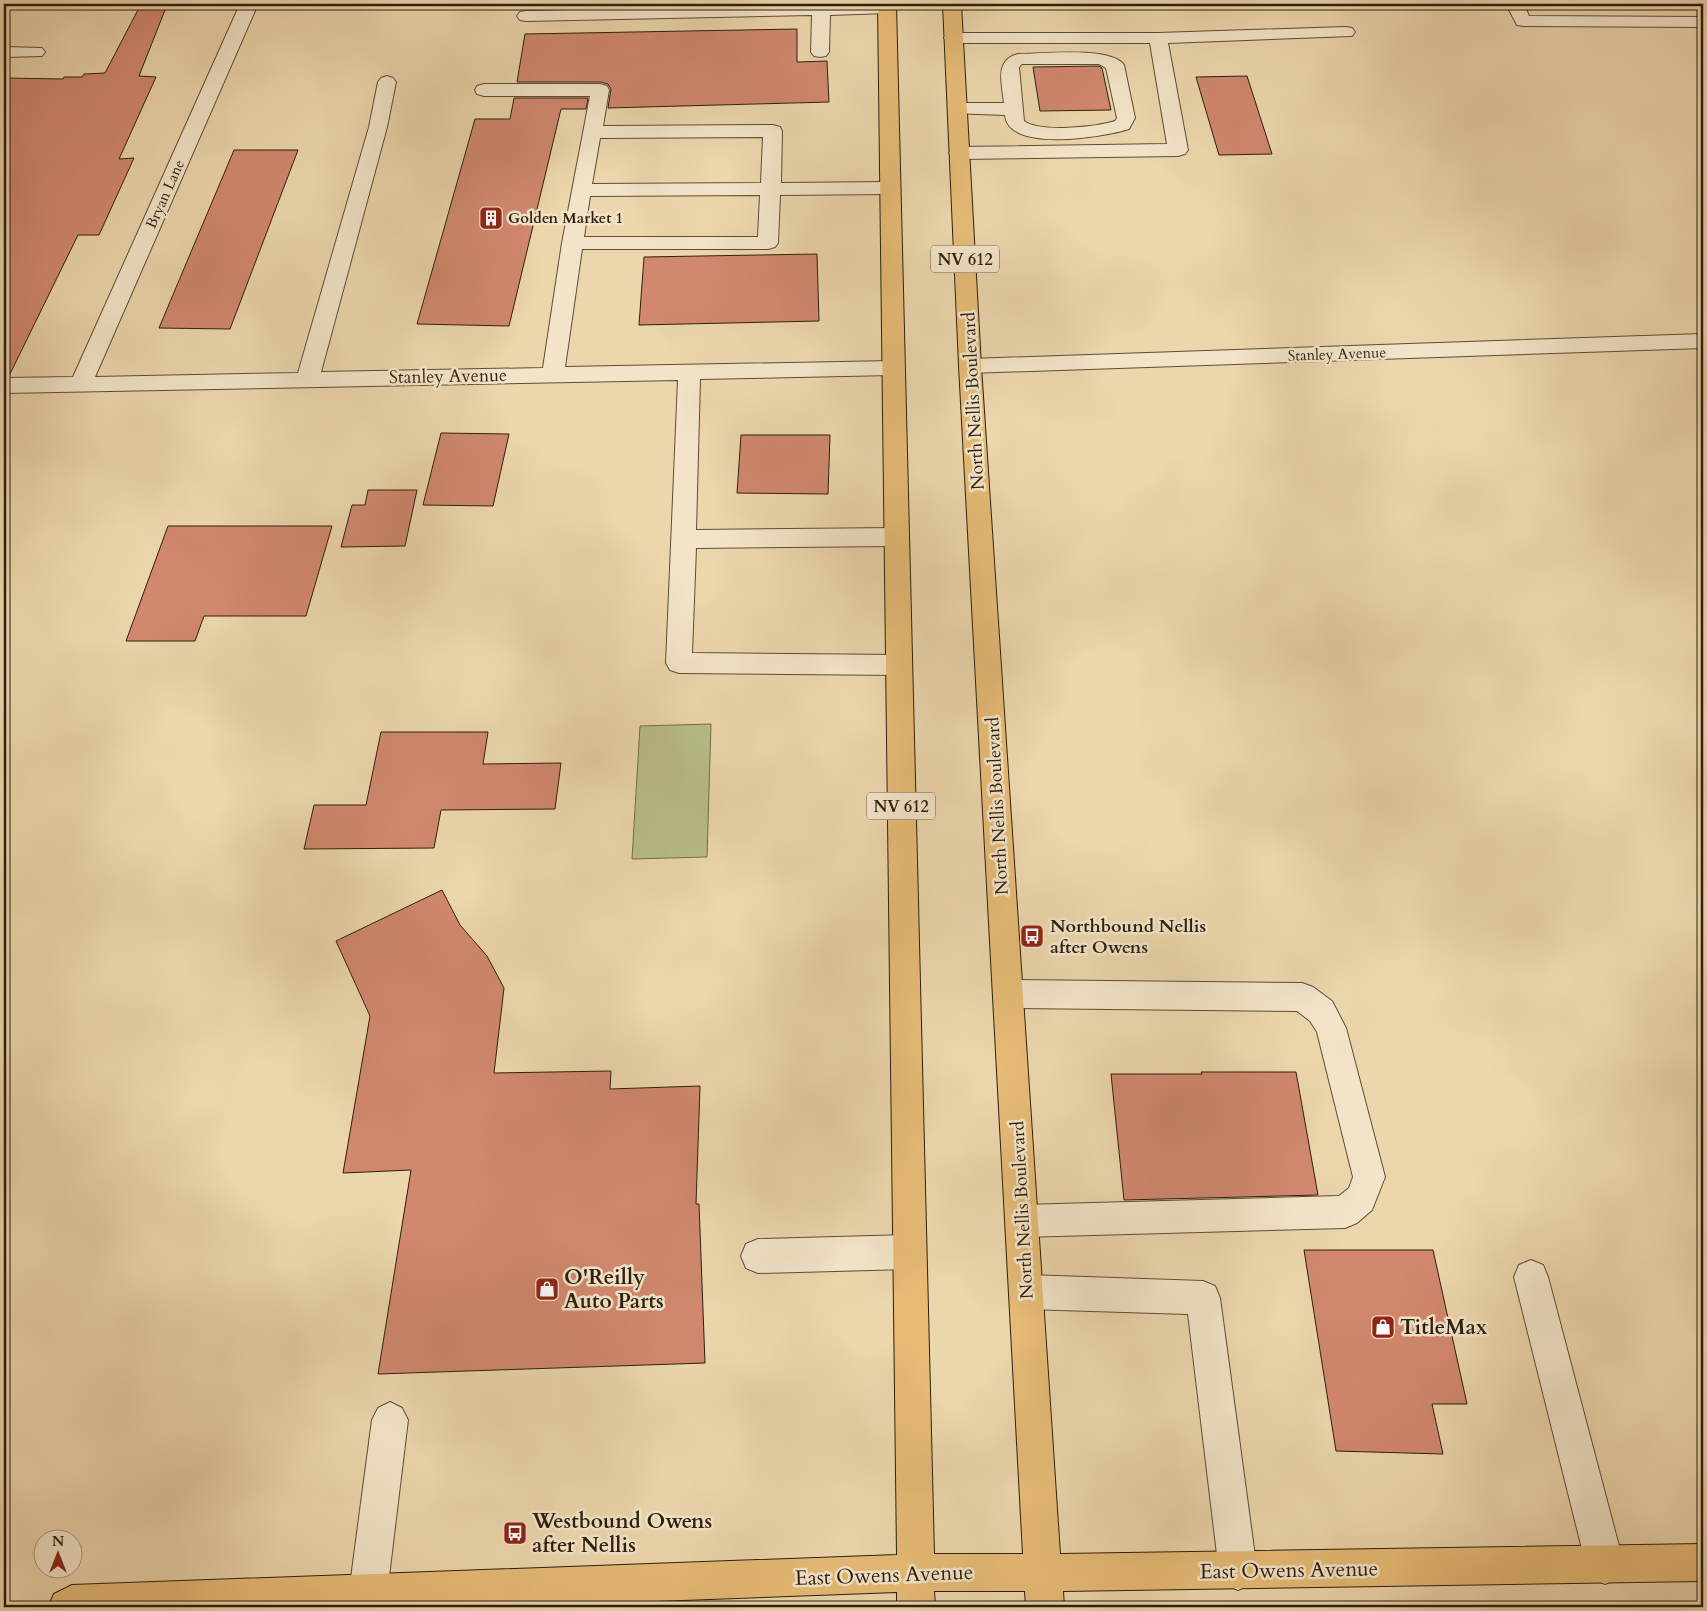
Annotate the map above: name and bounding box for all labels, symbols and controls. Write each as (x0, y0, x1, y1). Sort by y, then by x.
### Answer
street label: Bryan Lane (141, 156, 189, 232)
building icon: Golden Market 1 (478, 205, 504, 231)
place label: Golden Market 1 (508, 208, 623, 228)
road number: NV 612 (931, 245, 999, 272)
street label: North Nellis Boulevard (956, 311, 991, 491)
street label: Stanley Avenue (1287, 342, 1387, 366)
street label: Stanley Avenue (389, 363, 507, 390)
street label: North Nellis Boulevard (980, 716, 1015, 896)
road number: NV 612 (867, 792, 935, 819)
place label: Northbound Nellis after Owens (1050, 914, 1206, 960)
bus stop icon: Northbound Nellis after Owens (1019, 923, 1045, 949)
street label: North Nellis Boulevard (1005, 1120, 1040, 1300)
place label: O'Reilly Auto Parts (564, 1263, 664, 1316)
shop icon: O'Reilly Auto Parts (534, 1276, 560, 1302)
place label: TitleMax (1400, 1313, 1488, 1342)
shop icon: TitleMax (1370, 1314, 1396, 1340)
place label: Westbound Owens after Nellis (531, 1507, 712, 1560)
bus stop icon: Westbound Owens after Nellis (502, 1520, 528, 1546)
north arrow (32, 1528, 82, 1578)
text: N (52, 1532, 64, 1551)
street label: East Owens Avenue (1199, 1554, 1379, 1587)
street label: East Owens Avenue (794, 1558, 974, 1593)

